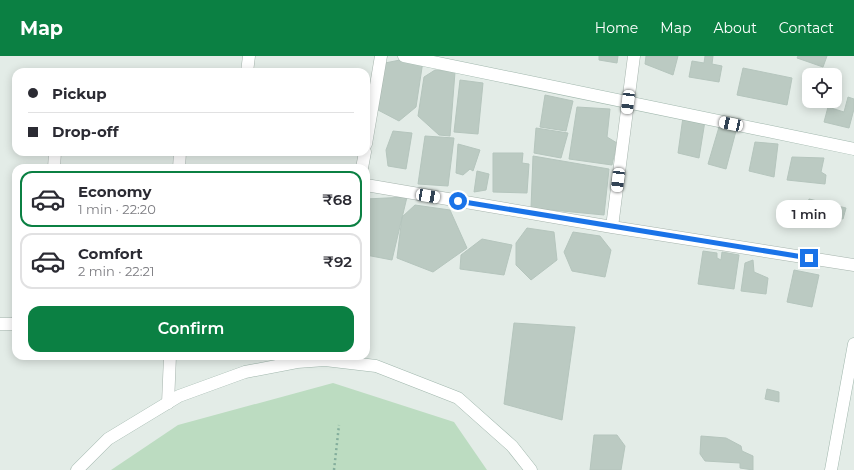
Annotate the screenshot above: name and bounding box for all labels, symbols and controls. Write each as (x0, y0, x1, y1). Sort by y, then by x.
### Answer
text: Map (20, 17, 63, 40)
text: Home (595, 19, 638, 37)
text: Map (660, 19, 691, 37)
text: About (713, 19, 757, 37)
text: Contact (779, 19, 834, 37)
map controls (802, 68, 842, 108)
button: locate (802, 68, 842, 108)
text: Pickup (52, 84, 107, 103)
car (621, 89, 635, 115)
car (718, 116, 744, 132)
text: Drop-off (52, 122, 119, 141)
car (611, 167, 625, 193)
icon: car (30, 181, 66, 217)
text: Economy (78, 182, 151, 201)
car (415, 188, 441, 204)
text: ₹68 (322, 190, 352, 209)
route start (449, 192, 467, 210)
callout: 1 min (776, 200, 842, 228)
text: 1 min · 22:20 (78, 201, 156, 217)
text: 1 min (792, 206, 826, 222)
icon: car (30, 243, 66, 279)
text: Comfort (78, 244, 143, 263)
route end (800, 249, 818, 267)
text: ₹92 (323, 252, 352, 271)
text: 2 min · 22:21 (78, 263, 155, 279)
button: Confirm (28, 306, 354, 352)

